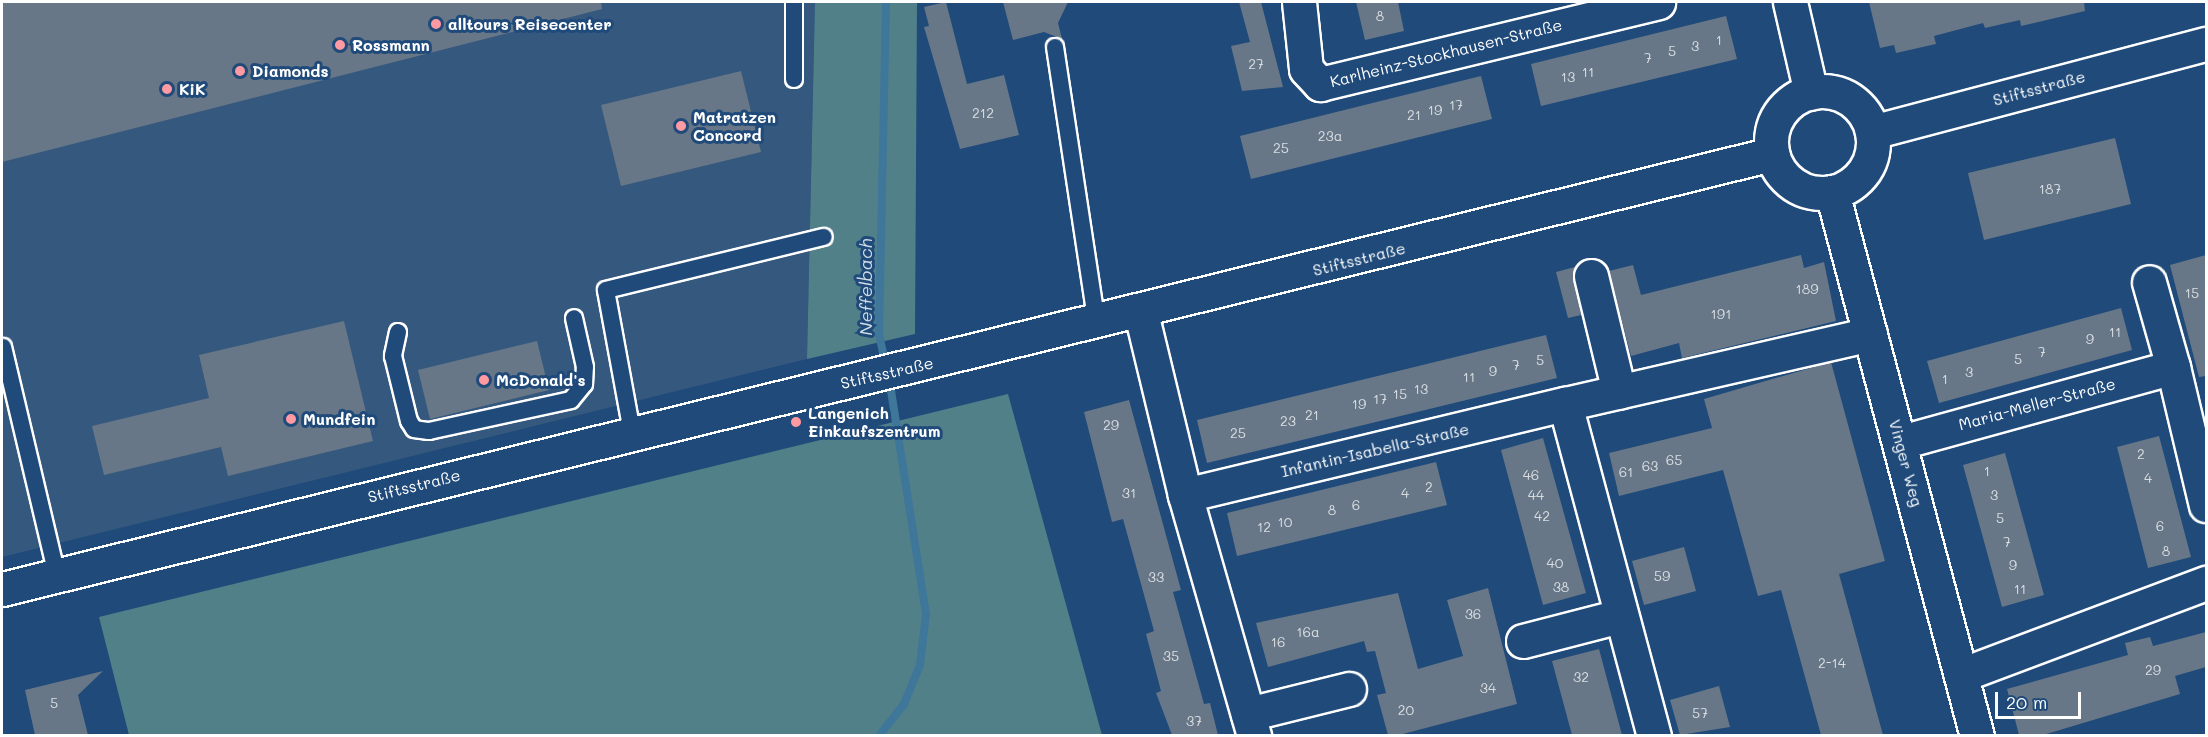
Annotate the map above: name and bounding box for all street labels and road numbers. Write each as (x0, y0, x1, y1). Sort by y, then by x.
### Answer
street label: Karlheinz-Stockhausen-Straße (1328, 15, 1564, 91)
street label: Stiftsstraße (1991, 66, 2087, 110)
street label: Stiftsstraße (1311, 238, 1407, 280)
street label: Stiftsstraße (839, 353, 935, 393)
street label: Maria-Meller-Straße (1956, 374, 2118, 434)
street label: Vinger Weg (1885, 417, 1927, 509)
street label: Infantin-Isabella-Straße (1279, 419, 1471, 481)
street label: Stiftsstraße (366, 465, 462, 507)

